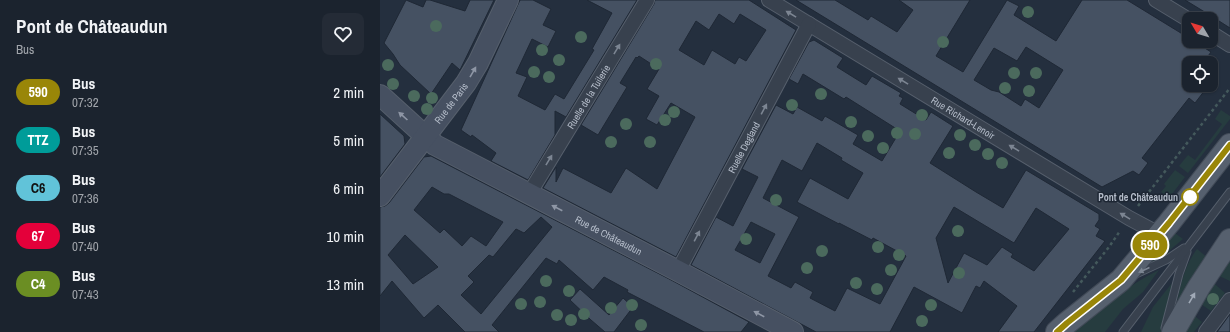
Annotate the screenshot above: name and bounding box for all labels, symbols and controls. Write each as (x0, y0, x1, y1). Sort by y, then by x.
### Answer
one-way arrow (785, 10, 797, 17)
north arrow (1182, 12, 1218, 48)
map controls (1182, 12, 1218, 92)
text: Pont de Châteaudun (16, 13, 168, 39)
button: heart (322, 13, 364, 55)
text: Bus (16, 41, 34, 58)
one-way arrow (613, 43, 620, 55)
button: locate (1182, 56, 1218, 92)
street label: Ruelle de la Tuilerie (564, 62, 613, 131)
one-way arrow (469, 66, 476, 78)
text: Bus (72, 73, 95, 94)
one-way arrow (898, 77, 908, 85)
street label: Rue de Paris (432, 80, 471, 126)
text: 2 min (333, 82, 364, 103)
text: 590 (28, 83, 48, 101)
text: 07:32 (72, 94, 99, 111)
street label: Rue Richard-Lenoir (929, 94, 997, 142)
one-way arrow (761, 103, 767, 115)
one-way arrow (398, 112, 408, 121)
street label: Ruelle Degland (725, 120, 763, 175)
text: Bus (72, 121, 95, 142)
text: 5 min (333, 130, 364, 151)
text: TTZ (27, 131, 49, 149)
text: 07:35 (72, 142, 99, 159)
one-way arrow (1008, 145, 1020, 152)
one-way arrow (546, 154, 553, 166)
text: Bus (72, 169, 95, 190)
text: 6 min (333, 178, 364, 199)
text: C6 (31, 179, 45, 197)
marker: Pont de Châteaudun (1181, 188, 1199, 206)
text: 07:36 (72, 190, 99, 207)
place label: Pont de Châteaudun (1098, 191, 1178, 204)
one-way arrow (551, 205, 562, 211)
one-way arrow (1119, 212, 1131, 219)
street label: Rue de Châteaudun (573, 213, 644, 258)
text: Bus (72, 217, 95, 238)
text: 10 min (326, 226, 364, 247)
text: 67 (32, 227, 44, 245)
one-way arrow (693, 230, 700, 242)
line badge: 590 (1127, 232, 1173, 258)
text: 590 (1140, 236, 1160, 254)
text: 07:40 (72, 238, 99, 255)
text: Bus (72, 265, 95, 286)
one-way arrow (1138, 267, 1150, 274)
text: 13 min (326, 274, 364, 295)
text: C4 (31, 275, 45, 293)
text: 07:43 (72, 286, 99, 303)
one-way arrow (1189, 292, 1196, 304)
one-way arrow (753, 310, 765, 317)

